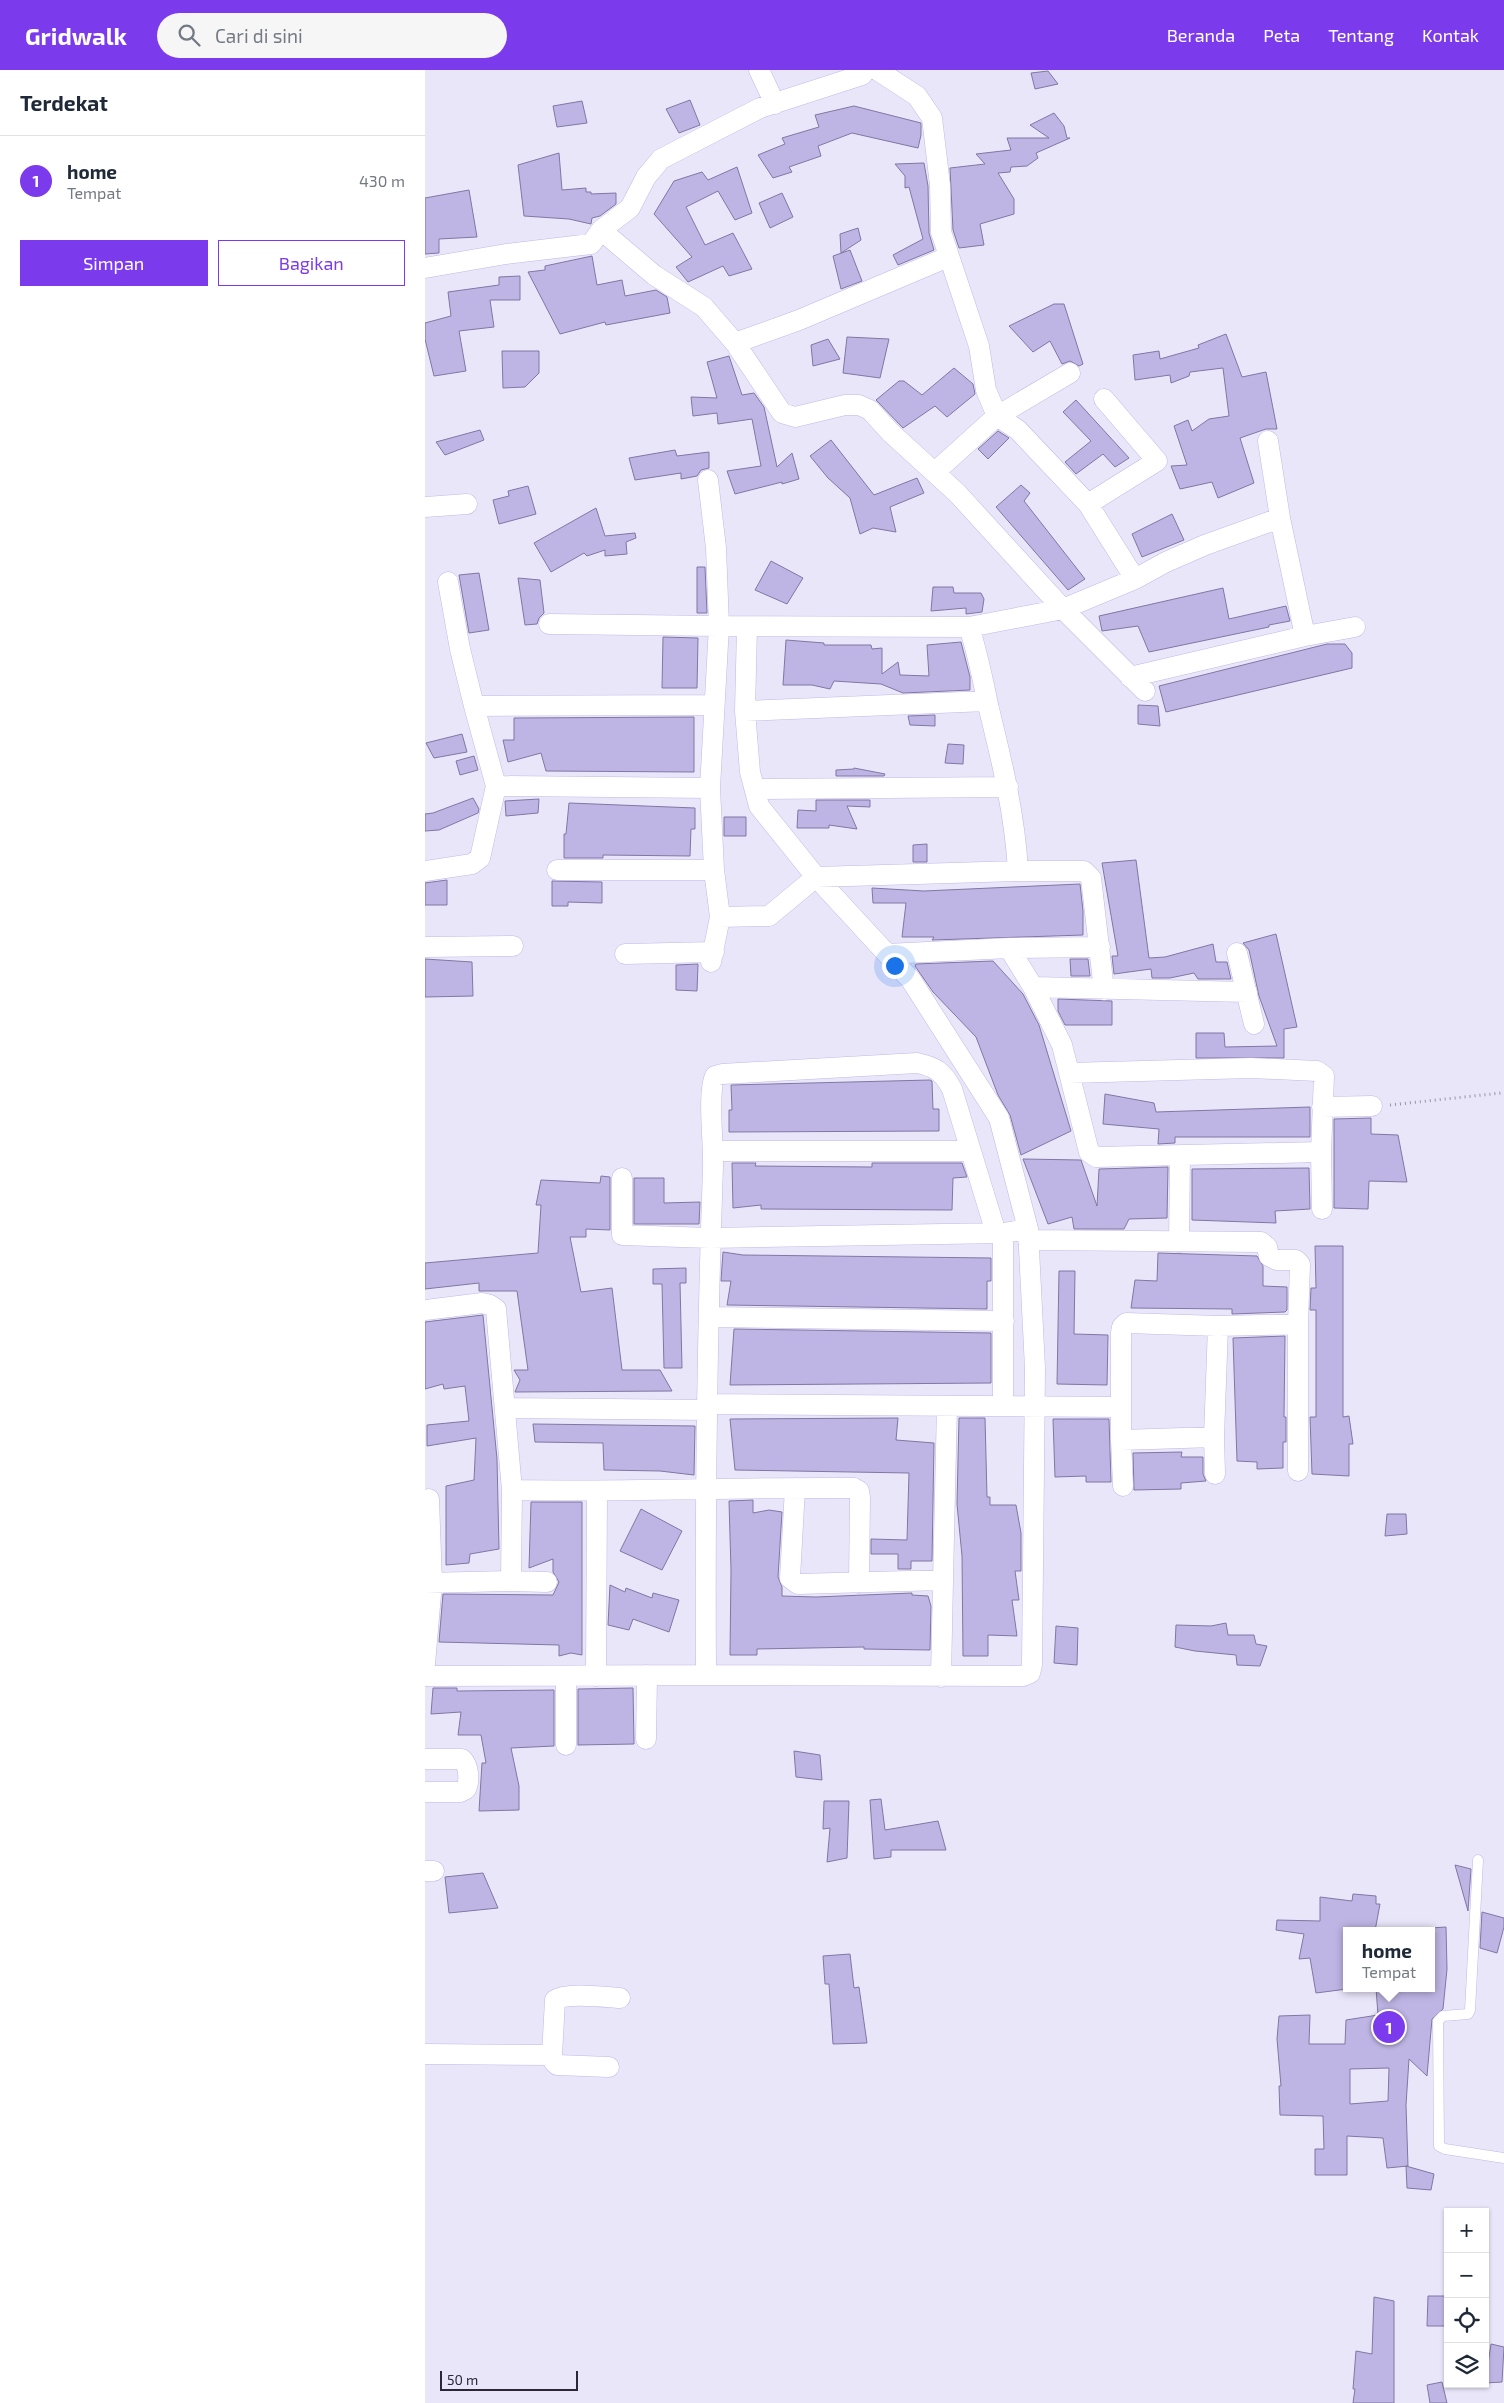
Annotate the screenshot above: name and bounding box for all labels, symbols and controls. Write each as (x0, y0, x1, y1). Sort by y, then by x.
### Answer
search box (157, 13, 507, 58)
text: Gridwalk (25, 21, 127, 50)
icon: search (175, 21, 203, 49)
text: Cari di sini (215, 24, 303, 47)
text: Beranda (1167, 24, 1235, 46)
text: Peta (1263, 24, 1300, 46)
text: Tentang (1328, 24, 1394, 46)
text: Kontak (1422, 24, 1479, 46)
text: Terdekat (20, 90, 108, 115)
text: home (67, 160, 117, 183)
text: 1 (33, 171, 39, 190)
text: 430 m (359, 171, 405, 190)
text: Tempat (67, 183, 121, 202)
button: Simpan (20, 240, 208, 286)
button: Bagikan (218, 240, 405, 286)
your location (882, 953, 908, 979)
popup (1343, 1927, 1435, 1992)
text: home (1362, 1939, 1412, 1962)
text: Tempat (1362, 1962, 1416, 1981)
pin: 1 (1373, 2008, 1405, 2046)
map controls (1444, 2208, 1489, 2388)
button: + (1444, 2208, 1489, 2253)
button: − (1444, 2253, 1489, 2298)
button: locate (1444, 2298, 1489, 2343)
button: layers (1444, 2343, 1489, 2388)
scale bar (440, 2368, 577, 2391)
text: 50 m (447, 2371, 478, 2388)

